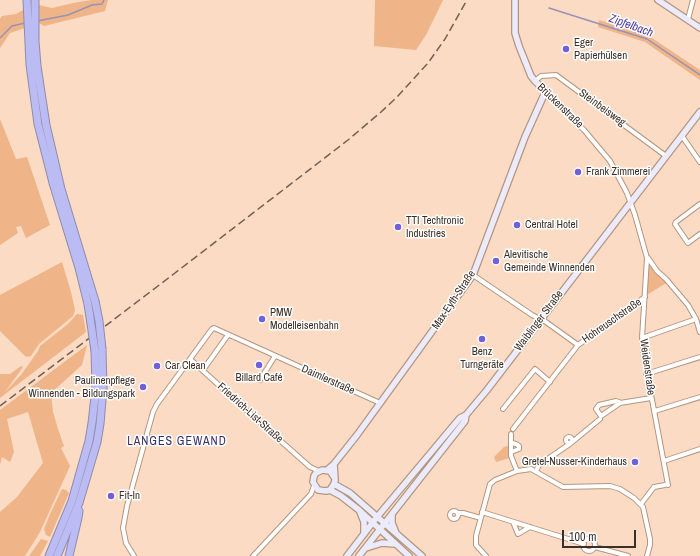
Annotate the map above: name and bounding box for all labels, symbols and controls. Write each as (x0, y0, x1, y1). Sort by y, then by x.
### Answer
water label: Zipfelbach (607, 11, 655, 41)
place label: Eger Papierhülsen (574, 36, 627, 62)
marker: Eger Papierhülsen (561, 44, 571, 54)
street label: Brückenstraße (534, 81, 586, 131)
street label: Steinbeisweg (576, 87, 628, 129)
place label: Frank Zimmerei (586, 165, 650, 179)
marker: Frank Zimmerei (573, 167, 583, 177)
place label: TTI Techtronic Industries (406, 214, 464, 240)
place label: Central Hotel (525, 218, 578, 232)
marker: Central Hotel (512, 220, 522, 230)
marker: TTI Techtronic Industries (393, 222, 403, 232)
place label: Alevitische Gemeinde Winnenden (504, 248, 595, 274)
marker: Alevitische Gemeinde Winnenden (491, 256, 501, 266)
street label: Max-Eyth-Straße (429, 268, 479, 332)
street label: Waiblinger Straße (512, 288, 566, 354)
street label: Hohreuschstraße (580, 296, 644, 346)
place label: PMW Modelleisenbahn (270, 306, 339, 332)
marker: PMW Modelleisenbahn (257, 314, 267, 324)
marker: Benz Turngeräte (477, 334, 487, 344)
street label: Weidenstraße (637, 338, 657, 396)
place label: Benz Turngeräte (460, 345, 504, 371)
place label: Car Clean (165, 359, 206, 373)
marker: Billard Café (254, 360, 264, 370)
marker: Car Clean (152, 361, 162, 371)
street label: Daimlerstraße (299, 362, 357, 398)
place label: Billard Café (235, 371, 283, 385)
place label: Paulinenpflege Winnenden - Bildungspark (28, 374, 135, 400)
street label: Friedrich-List-Straße (214, 380, 286, 446)
marker: Paulinenpflege Winnenden - Bildungspark (138, 382, 148, 392)
district label: LANGES GEWAND (127, 435, 227, 449)
place label: Gretel-Nusser-Kinderhaus (522, 455, 627, 469)
marker: Gretel-Nusser-Kinderhaus (630, 457, 640, 467)
place label: Fit-In (119, 489, 140, 503)
marker: Fit-In (106, 491, 116, 501)
scale bar (564, 522, 638, 548)
text: 100 m (569, 529, 596, 545)

